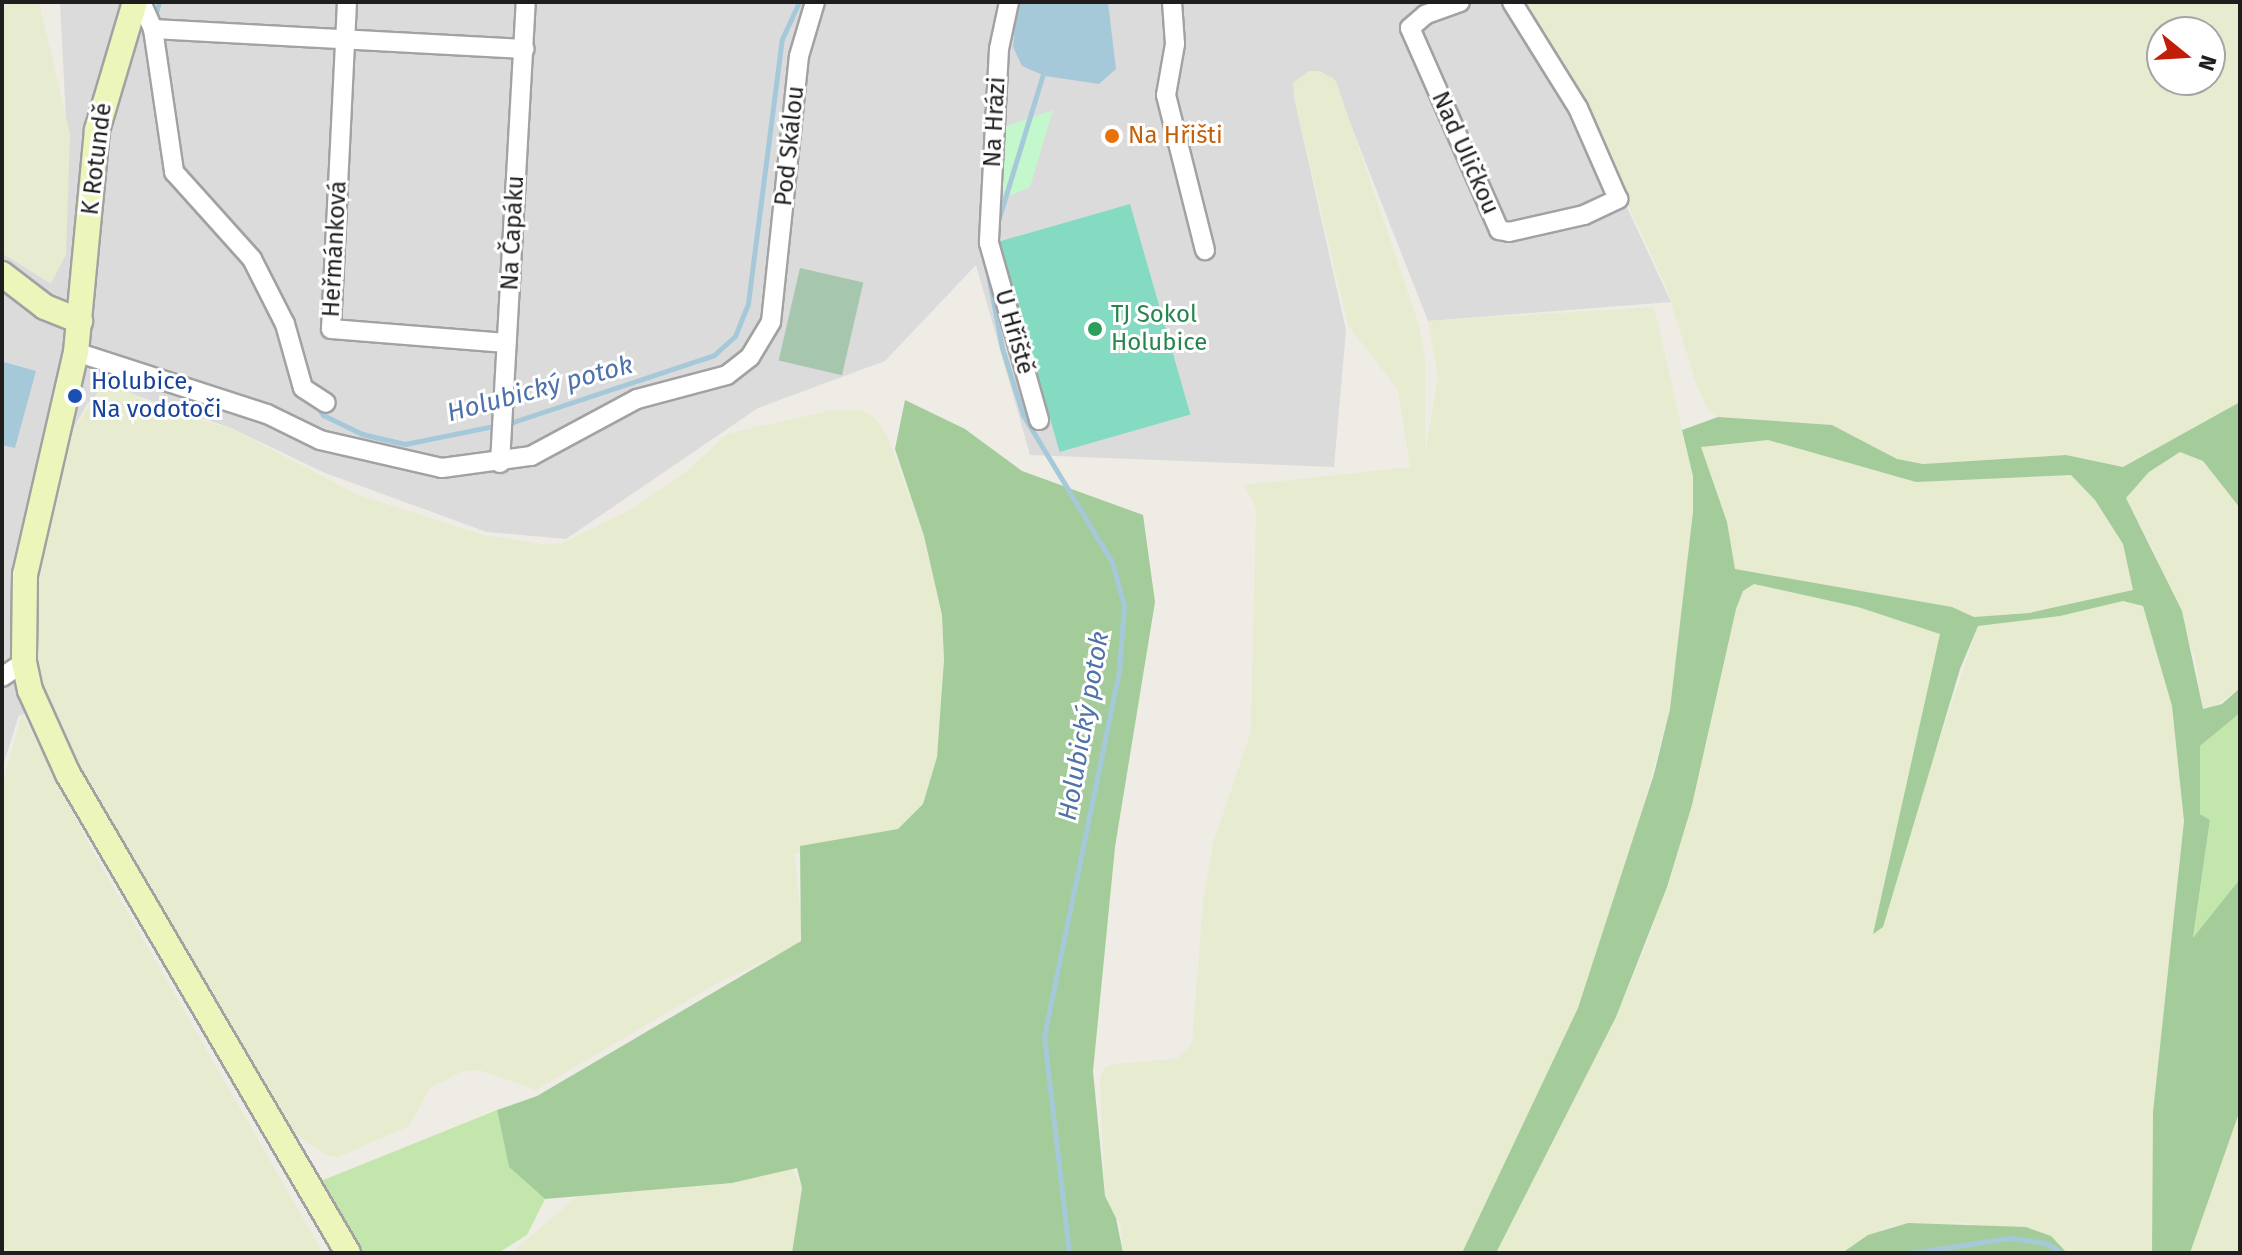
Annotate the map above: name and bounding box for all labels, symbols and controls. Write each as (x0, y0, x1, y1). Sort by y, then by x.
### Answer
north arrow (2146, 16, 2226, 96)
text: N (2192, 52, 2222, 74)
street label: Na Hrázi (978, 76, 1012, 168)
street label: Pod Skálou (769, 84, 811, 208)
street label: Nad Uličkou (1425, 87, 1505, 219)
street label: K Rotundě (76, 101, 118, 217)
place label: Na Hřišti (1128, 122, 1223, 150)
marker: Na Hřišti (1103, 127, 1121, 145)
street label: Na Čapáku (496, 175, 530, 291)
street label: Heřmánková (317, 180, 353, 318)
street label: U Hřiště (988, 286, 1040, 378)
place label: TJ Sokol Holubice (1111, 301, 1207, 357)
marker: TJ Sokol Holubice (1086, 320, 1104, 338)
water label: Holubický potok (444, 349, 636, 429)
place label: Holubice, Na vodotoči (91, 368, 221, 424)
marker: Holubice, Na vodotoči (66, 387, 84, 405)
water label: Holubický potok (1052, 629, 1116, 823)

